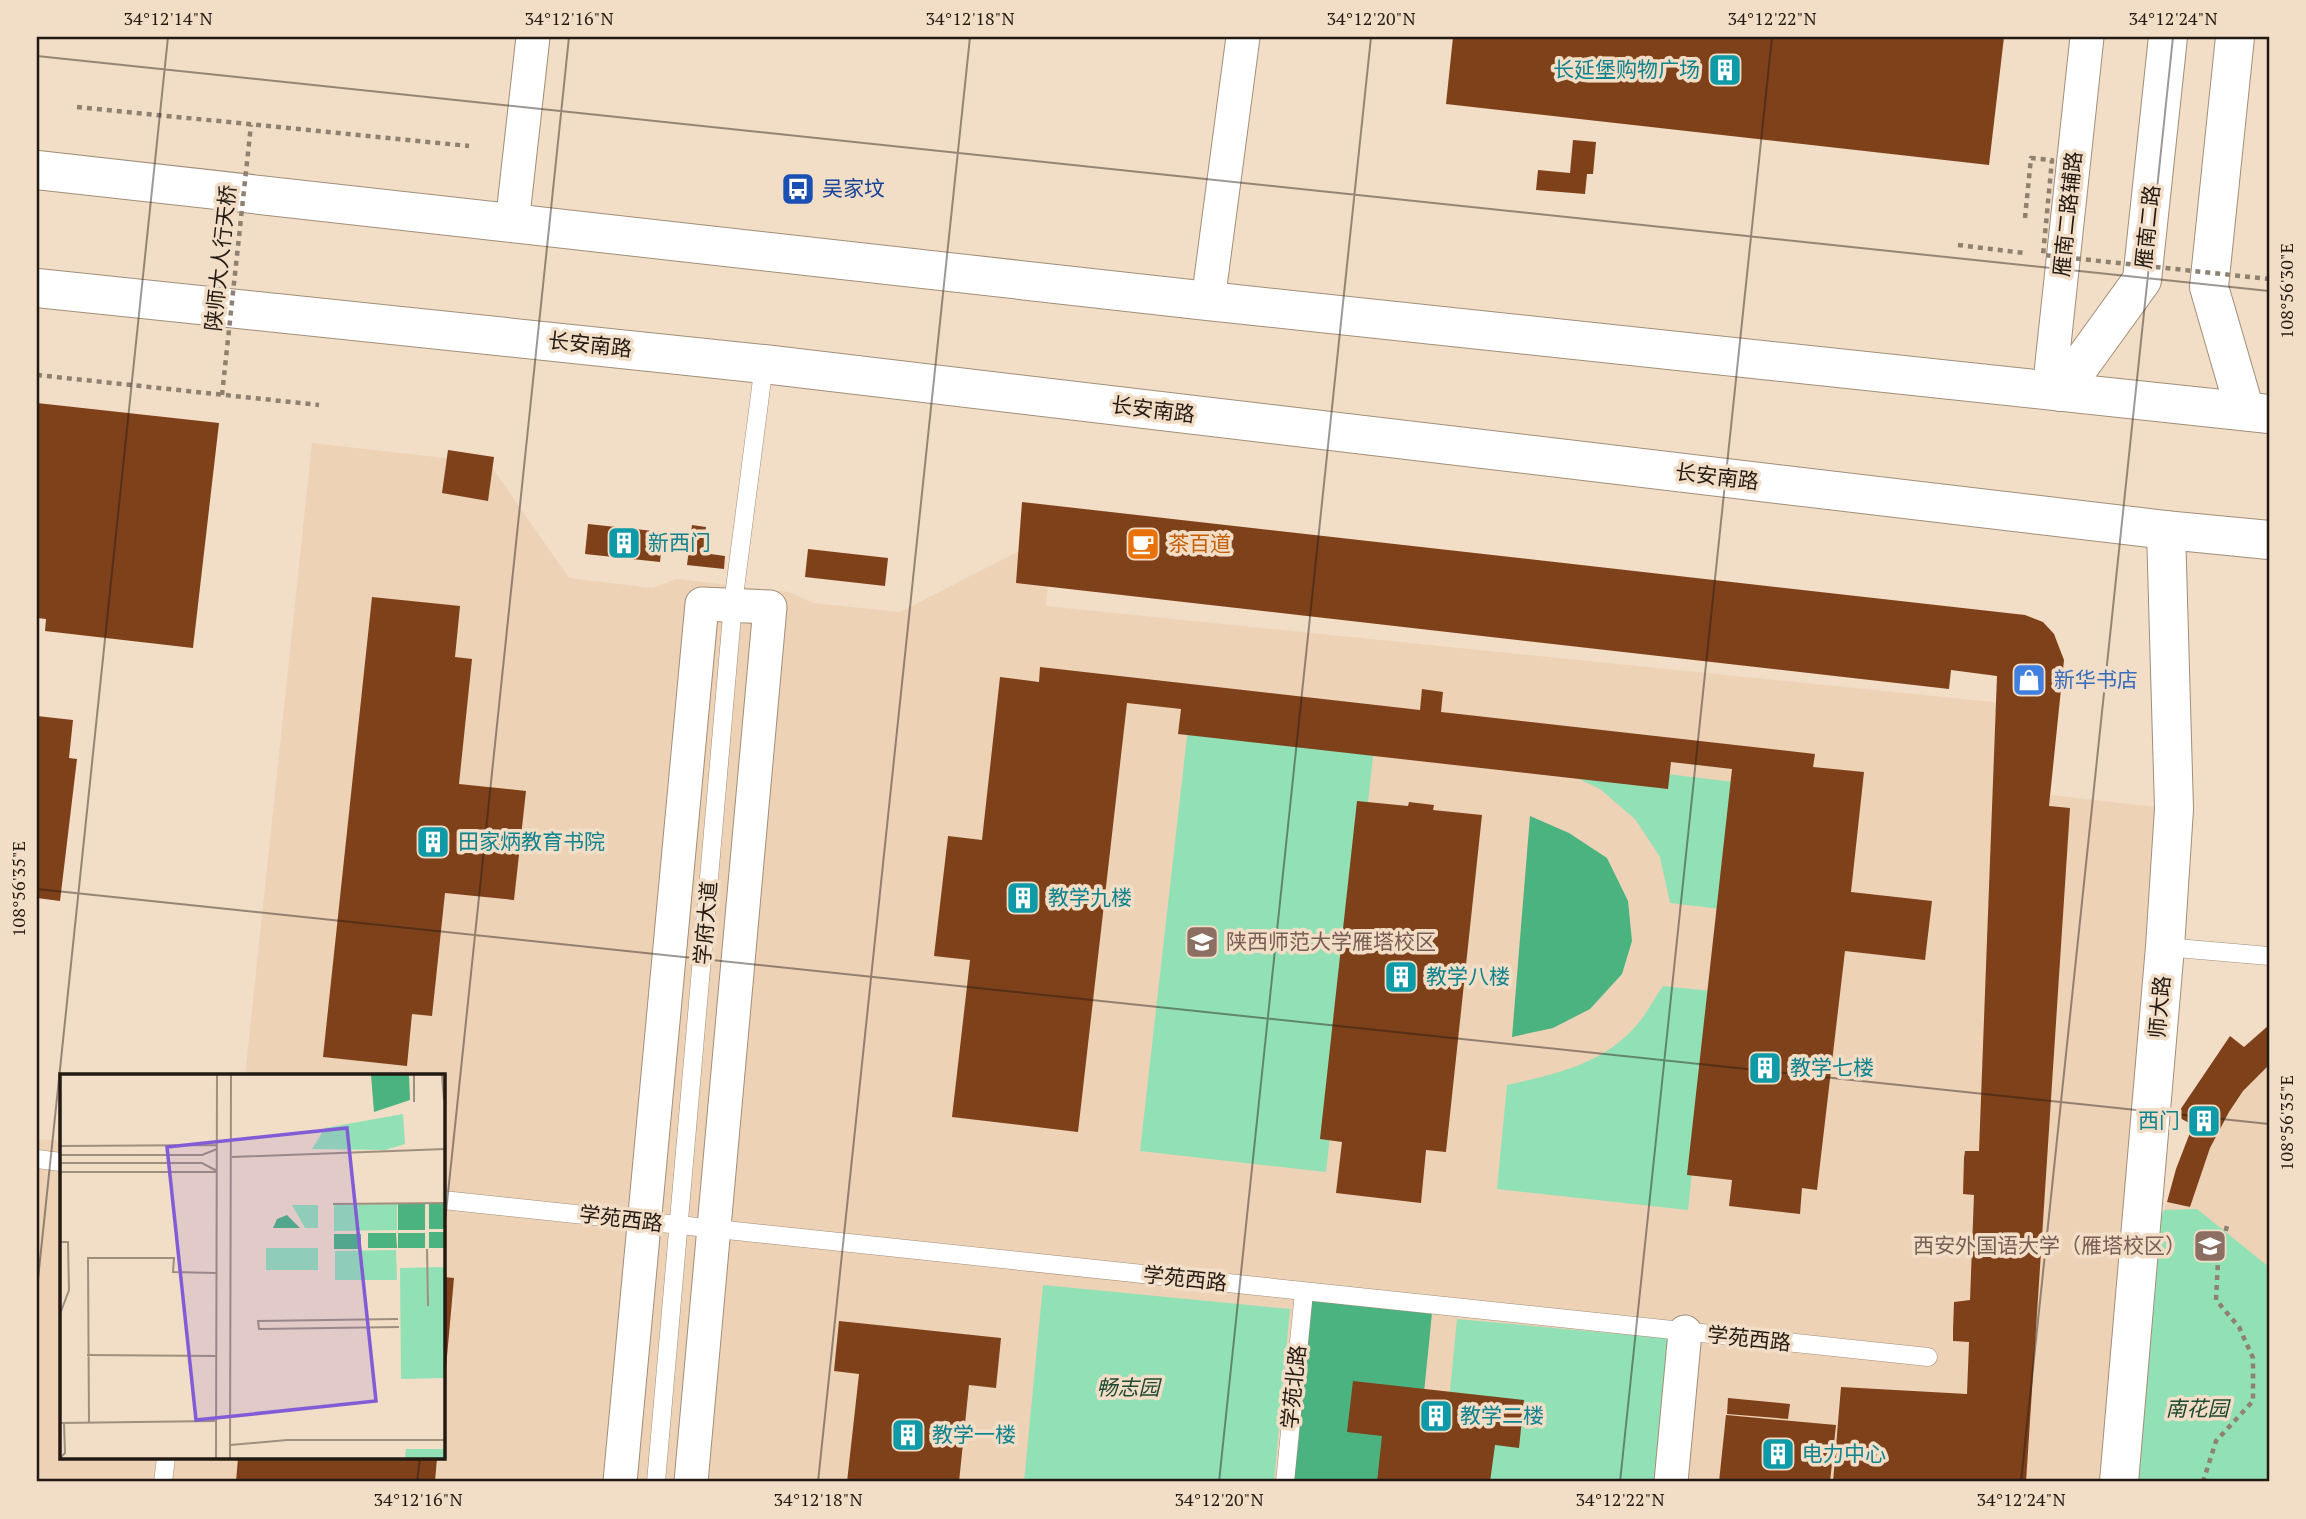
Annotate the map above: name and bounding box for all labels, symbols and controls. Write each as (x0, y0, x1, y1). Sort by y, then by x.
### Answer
text: 34°12'14"N (123, 6, 213, 30)
text: 34°12'16"N (524, 6, 614, 30)
text: 34°12'18"N (925, 6, 1015, 30)
text: 34°12'20"N (1326, 6, 1416, 30)
text: 34°12'22"N (1727, 6, 1817, 30)
text: 34°12'24"N (2128, 6, 2218, 30)
building icon: 长延堡购物广场 (1706, 51, 1744, 89)
place label: 长延堡购物广场 (1553, 55, 1700, 83)
street label: 雁南二路辅路 (2046, 150, 2088, 278)
bus stop icon: 吴家坟 (779, 170, 817, 208)
place label: 吴家坟 (822, 174, 885, 202)
street label: 陕师大人行天桥 (198, 183, 242, 332)
street label: 雁南二路 (2129, 184, 2165, 270)
text: 108°56'30"E (2274, 243, 2298, 339)
street label: 长安南路 (547, 326, 633, 362)
street label: 长安南路 (1110, 390, 1197, 428)
street label: 长安南路 (1674, 457, 1761, 495)
building icon: 新西门 (605, 524, 643, 562)
cafe icon: 茶百道 (1124, 525, 1162, 563)
place label: 新西门 (648, 528, 711, 556)
place label: 茶百道 (1168, 529, 1231, 557)
shop icon: 新华书店 (2010, 661, 2048, 699)
place label: 新华书店 (2054, 665, 2138, 693)
building icon: 田家炳教育书院 (414, 823, 452, 861)
place label: 田家炳教育书院 (458, 827, 605, 855)
text: 108°56'35"E (6, 841, 30, 937)
building icon: 教学九楼 (1004, 879, 1042, 917)
street label: 学府大道 (687, 880, 723, 966)
place label: 教学九楼 (1048, 883, 1132, 911)
school or university icon: 陕西师范大学雁塔校区 (1183, 923, 1221, 961)
place label: 陕西师范大学雁塔校区 (1226, 927, 1436, 955)
building icon: 教学八楼 (1382, 958, 1420, 996)
place label: 教学八楼 (1426, 962, 1510, 990)
street label: 师大路 (2142, 974, 2176, 1040)
building icon: 教学七楼 (1746, 1049, 1784, 1087)
place label: 教学七楼 (1790, 1053, 1874, 1081)
inset map (60, 1074, 444, 1460)
text: 108°56'35"E (2274, 1075, 2298, 1171)
building icon: 西门 (2185, 1102, 2223, 1140)
place label: 西门 (2138, 1106, 2180, 1134)
street label: 学苑西路 (578, 1199, 665, 1237)
school or university icon: 西安外国语大学（雁塔校区） (2191, 1227, 2229, 1265)
place label: 西安外国语大学（雁塔校区） (1913, 1231, 2186, 1259)
street label: 学苑西路 (1142, 1260, 1228, 1296)
street label: 学苑西路 (1706, 1320, 1792, 1356)
street label: 学苑北路 (1275, 1344, 1311, 1430)
park label: 畅志园 (1097, 1373, 1162, 1401)
park label: 南花园 (2166, 1394, 2231, 1422)
building icon: 教学二楼 (1417, 1397, 1455, 1435)
place label: 教学二楼 (1460, 1401, 1544, 1429)
building icon: 教学一楼 (889, 1416, 927, 1454)
place label: 教学一楼 (932, 1420, 1016, 1448)
building icon: 电力中心 (1759, 1435, 1797, 1473)
place label: 电力中心 (1802, 1439, 1886, 1467)
text: 34°12'16"N (373, 1487, 463, 1511)
text: 34°12'18"N (773, 1487, 863, 1511)
text: 34°12'20"N (1174, 1487, 1264, 1511)
text: 34°12'22"N (1575, 1487, 1665, 1511)
text: 34°12'24"N (1976, 1487, 2066, 1511)

